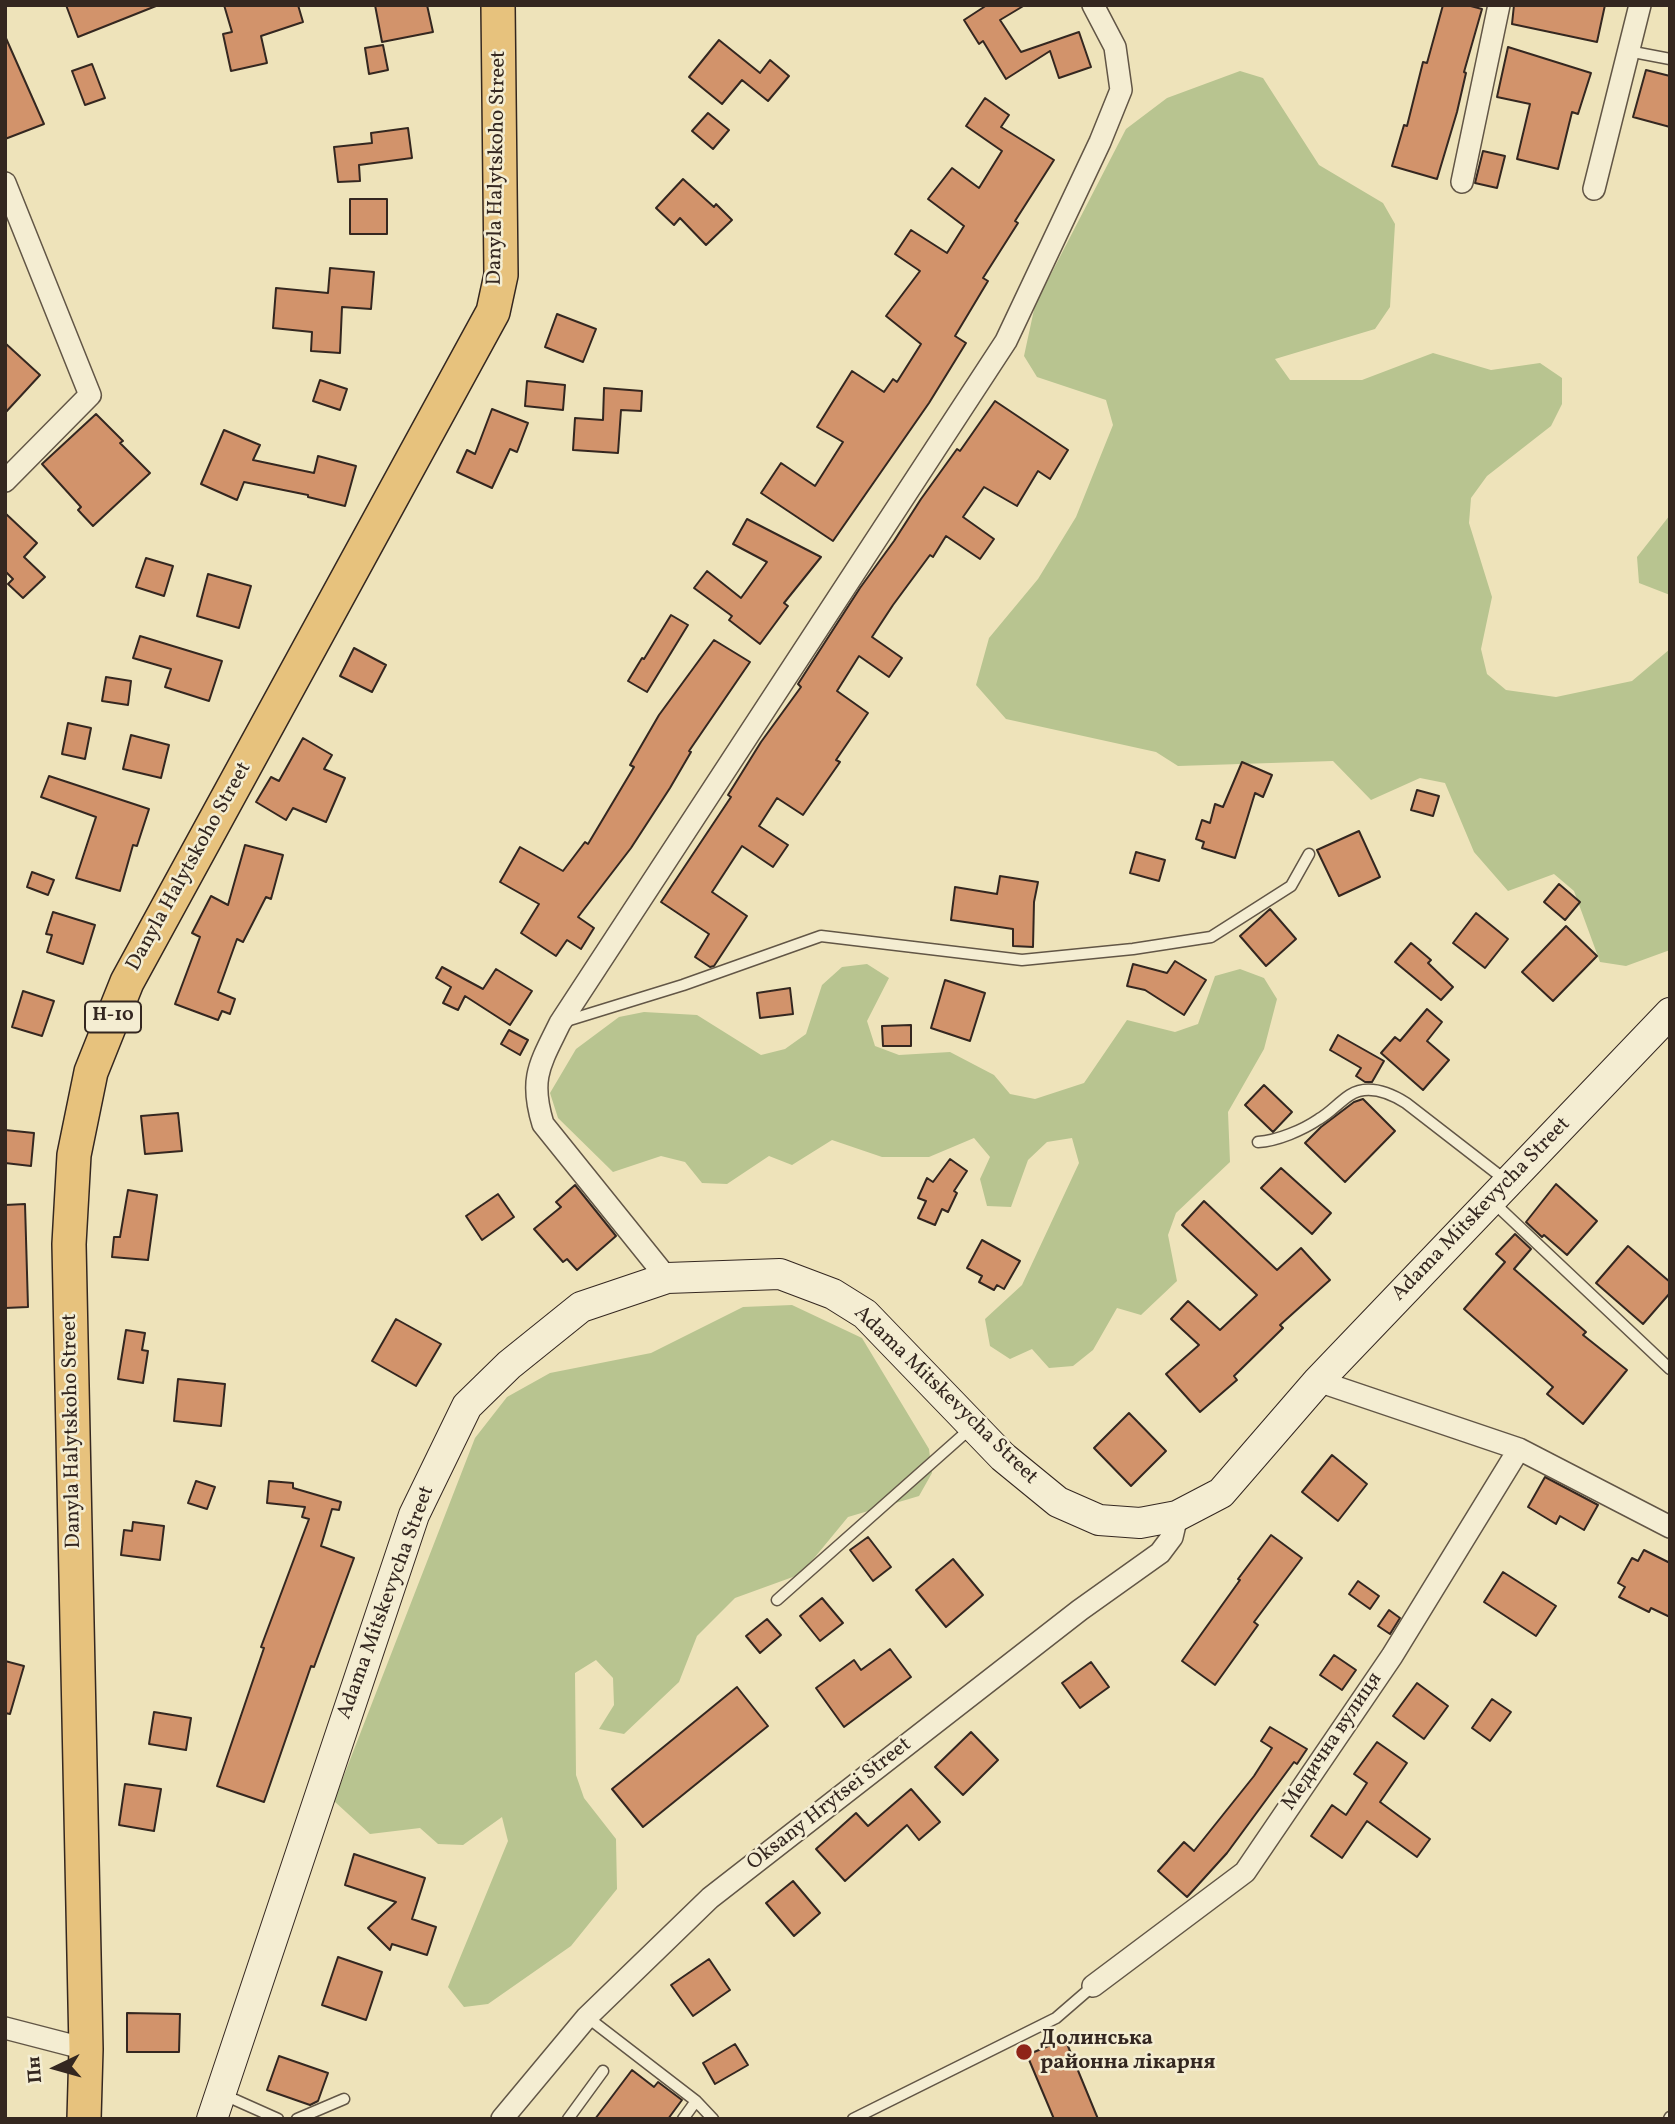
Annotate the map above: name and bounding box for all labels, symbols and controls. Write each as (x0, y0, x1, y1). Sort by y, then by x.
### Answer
street label: Danyla Halytskoho Street (483, 50, 513, 286)
street label: Danyla Halytskoho Street (122, 758, 258, 976)
road number: Н-10 (85, 1001, 141, 1032)
street label: Adama Mitskevycha Street (1387, 1113, 1577, 1307)
street label: Adama Mitskevycha Street (848, 1301, 1042, 1491)
street label: Danyla Halytskoho Street (58, 1313, 88, 1549)
street label: Adama Mitskevycha Street (333, 1483, 441, 1723)
street label: Медична вулиця (1277, 1668, 1389, 1816)
street label: Oksany Hrytsei Street (743, 1733, 917, 1877)
place label: Долинська районна лікарня (1040, 2027, 1215, 2077)
north arrow (21, 2033, 91, 2103)
marker: Долинська районна лікарня (1014, 2042, 1034, 2062)
text: Пн (21, 2055, 49, 2084)

